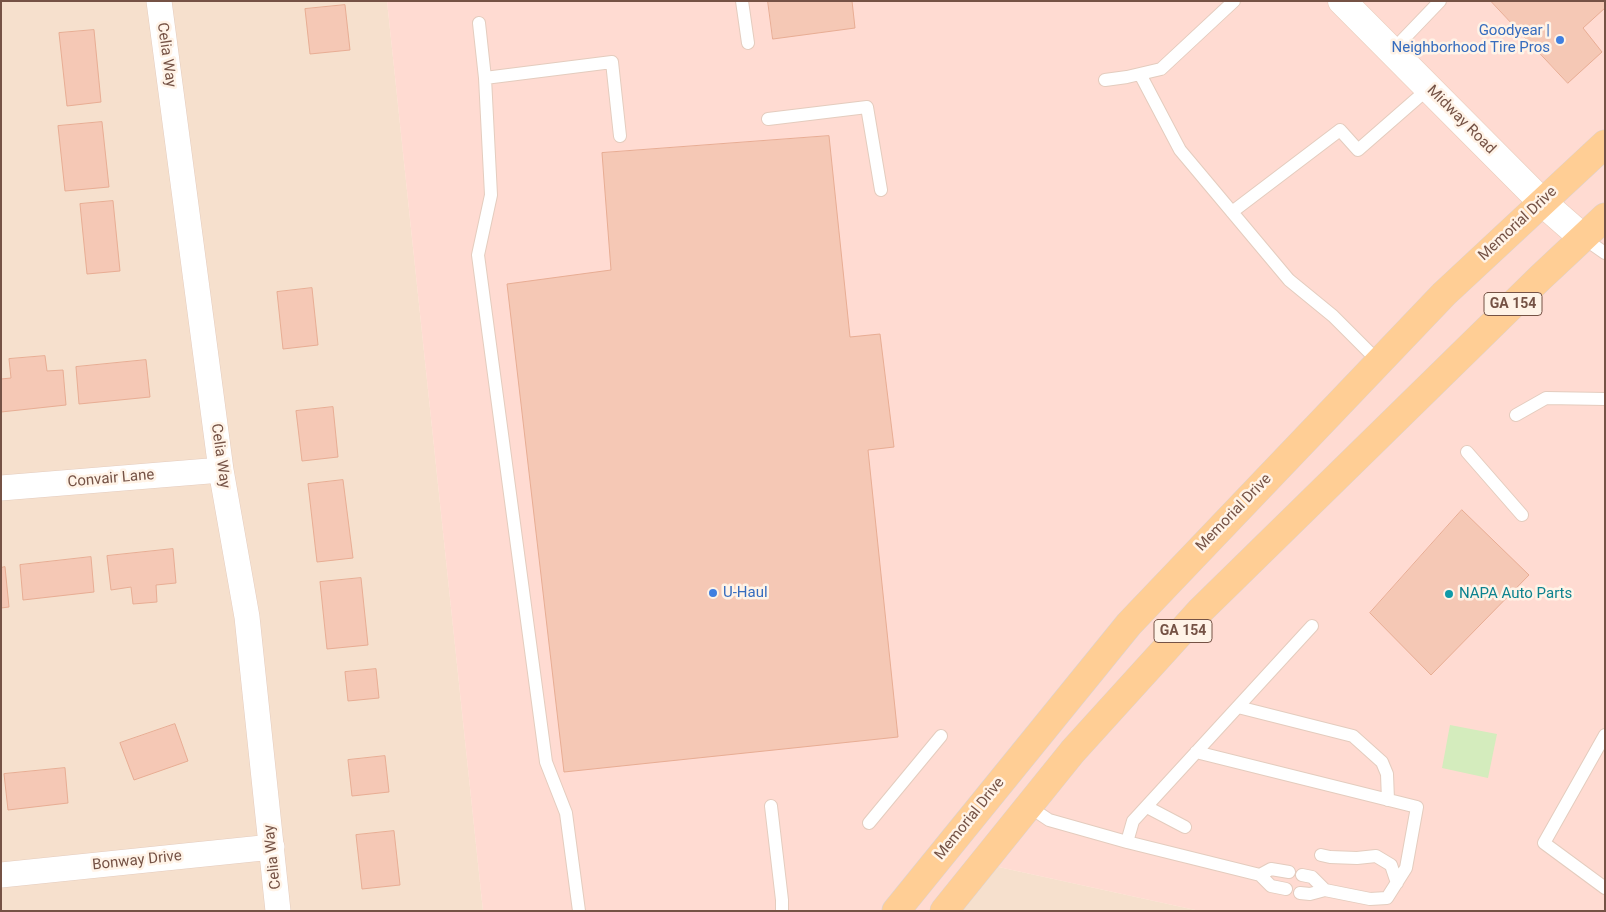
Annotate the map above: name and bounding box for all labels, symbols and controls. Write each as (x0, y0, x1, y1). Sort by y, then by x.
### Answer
street label: Celia Way (153, 22, 179, 88)
place label: Goodyear | Neighborhood Tire Pros (1391, 22, 1550, 57)
marker: Goodyear | Neighborhood Tire Pros (1554, 34, 1566, 46)
street label: Midway Road (1423, 82, 1499, 158)
street label: Memorial Drive (1475, 183, 1561, 265)
road number: GA 154 (1484, 292, 1542, 316)
street label: Celia Way (207, 423, 233, 489)
street label: Convair Lane (67, 466, 155, 492)
street label: Memorial Drive (1193, 471, 1275, 555)
place label: U-Haul (723, 584, 768, 602)
place label: NAPA Auto Parts (1459, 585, 1572, 603)
marker: U-Haul (707, 587, 719, 599)
marker: NAPA Auto Parts (1443, 588, 1455, 600)
road number: GA 154 (1154, 620, 1212, 642)
street label: Memorial Drive (931, 774, 1009, 864)
street label: Celia Way (261, 824, 285, 890)
street label: Bonway Drive (91, 847, 183, 875)

